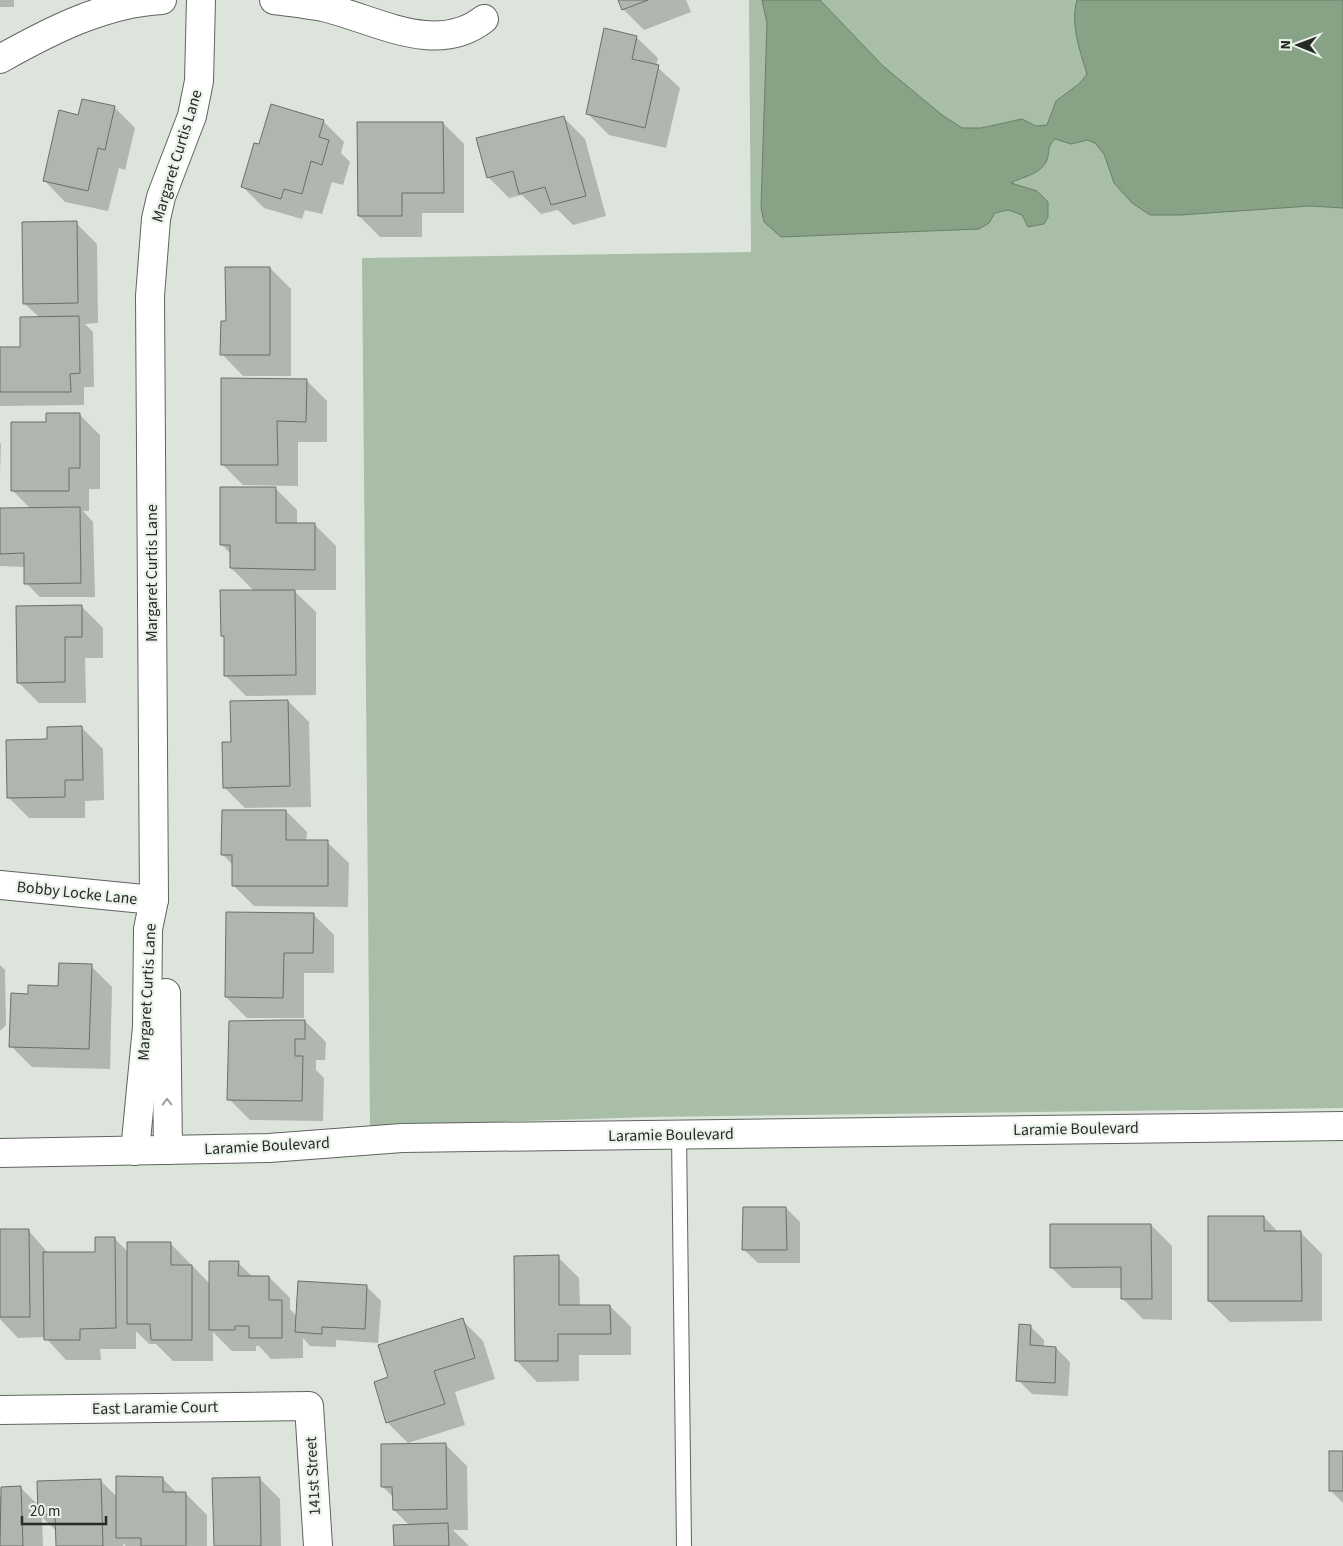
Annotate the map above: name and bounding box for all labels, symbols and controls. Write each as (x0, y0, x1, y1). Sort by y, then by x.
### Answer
north arrow (1273, 20, 1323, 70)
text: N (1276, 40, 1296, 50)
street label: Margaret Curtis Lane (146, 87, 208, 225)
street label: Margaret Curtis Lane (141, 504, 163, 642)
street label: Bobby Locke Lane (16, 876, 138, 910)
street label: Margaret Curtis Lane (132, 923, 162, 1061)
one-way arrow (161, 1097, 172, 1105)
street label: Laramie Boulevard (1013, 1117, 1139, 1141)
street label: Laramie Boulevard (608, 1123, 734, 1147)
street label: Laramie Boulevard (204, 1132, 330, 1160)
street label: East Laramie Court (92, 1396, 219, 1420)
street label: 141st Street (300, 1435, 326, 1516)
scale bar (22, 1494, 106, 1526)
text: 20 m (30, 1501, 60, 1522)

